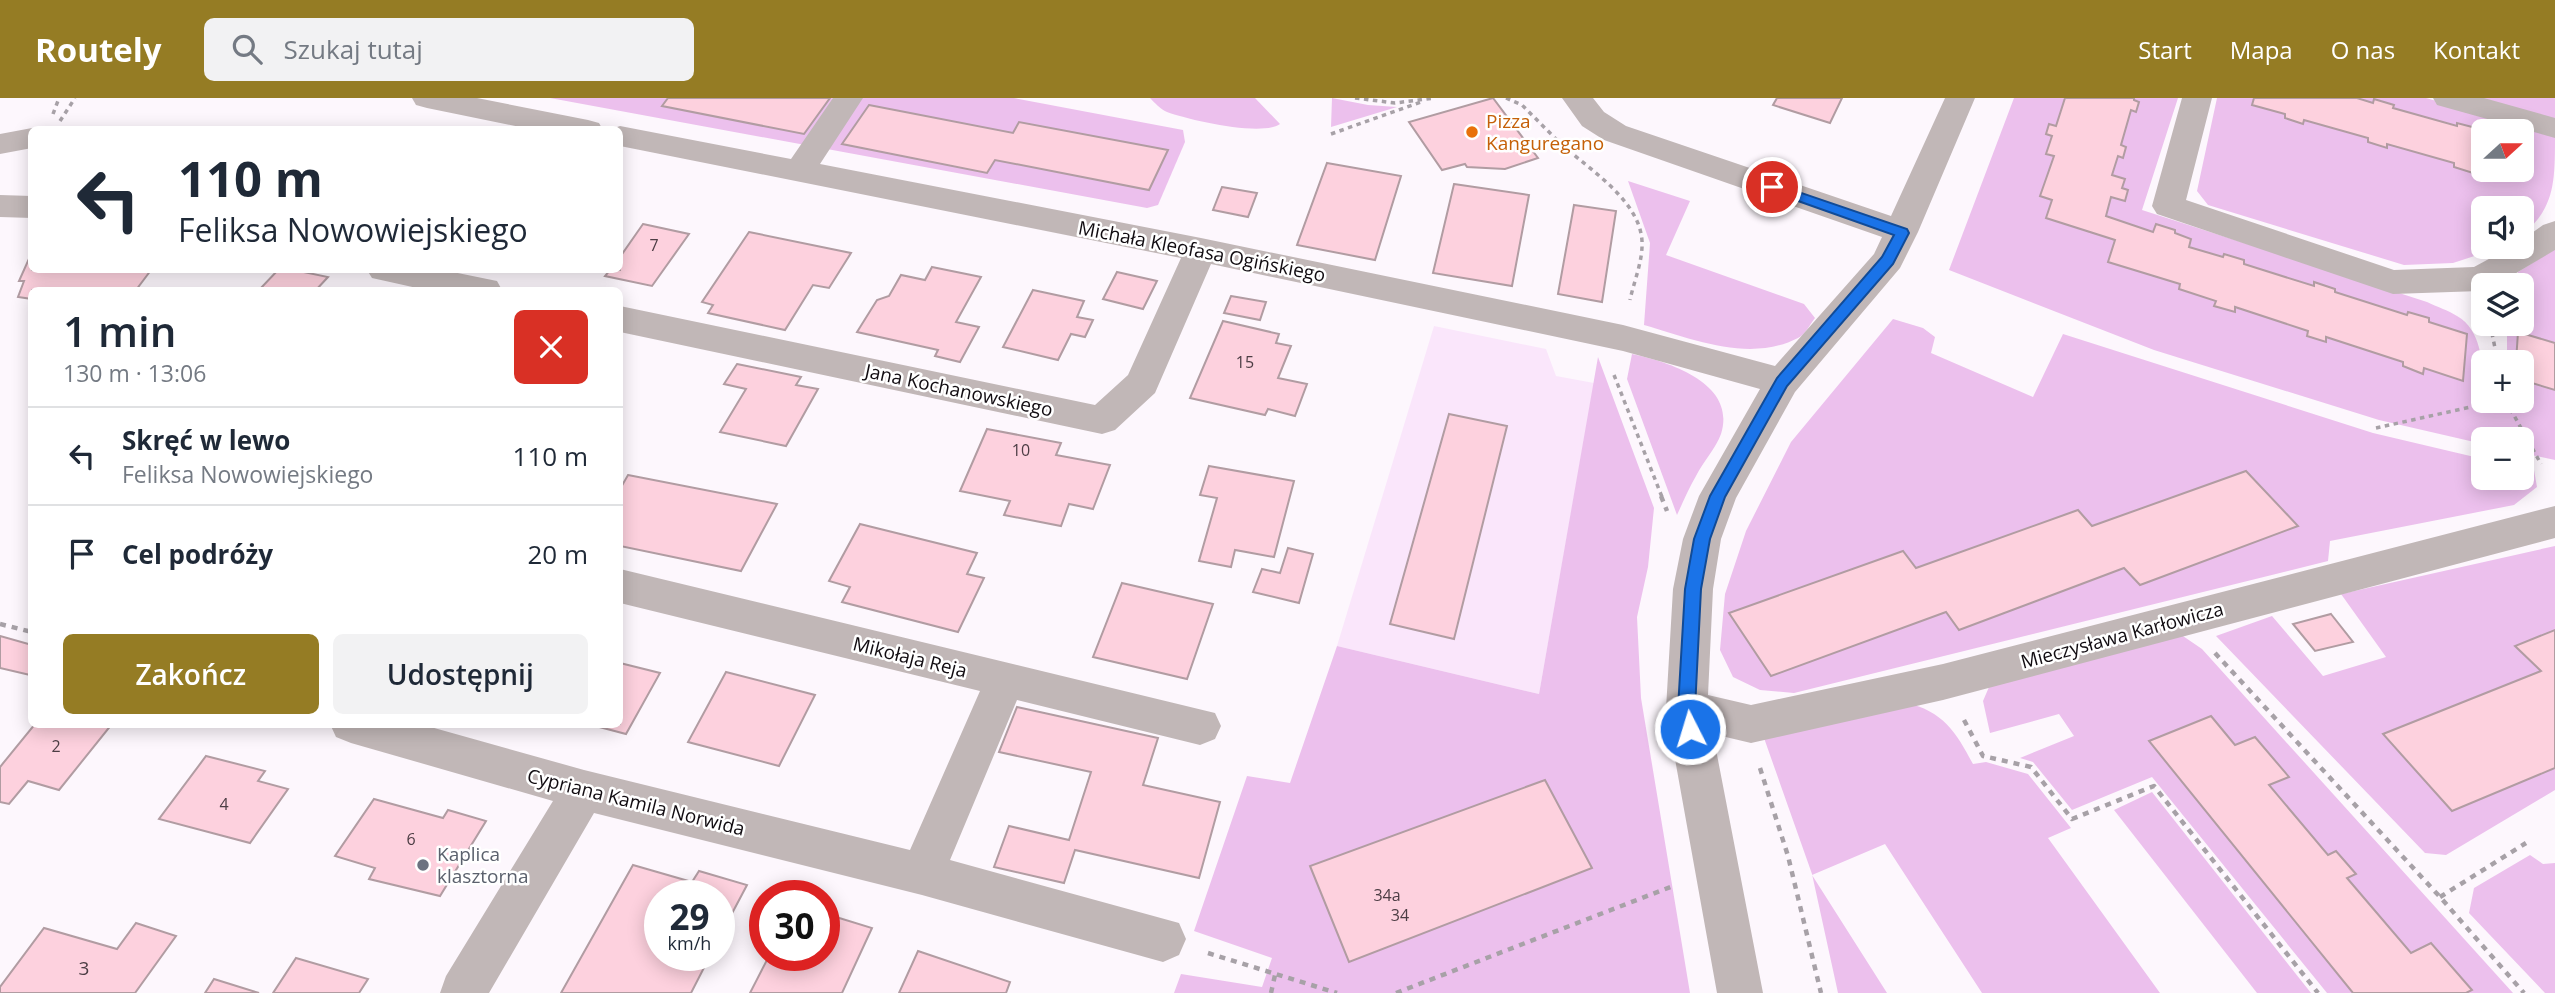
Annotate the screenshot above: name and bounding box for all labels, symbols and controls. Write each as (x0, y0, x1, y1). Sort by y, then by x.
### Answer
search box (204, 18, 694, 81)
text: Routely (35, 27, 162, 72)
icon: search (228, 30, 266, 68)
text: Szukaj tutaj (284, 31, 423, 67)
text: Start (2138, 33, 2192, 66)
text: Mapa (2230, 33, 2293, 66)
text: O nas (2331, 33, 2395, 66)
text: Kontakt (2433, 33, 2520, 66)
place label: Pizza Kanguregano (1486, 108, 1604, 156)
north arrow (2471, 119, 2534, 182)
map controls (2471, 119, 2534, 490)
marker: Pizza Kanguregano (1464, 124, 1480, 140)
text: 110 m (178, 145, 323, 211)
icon: left (63, 154, 154, 245)
pin (1742, 157, 1802, 217)
icon: arrive (1753, 168, 1791, 206)
button: sound (2471, 196, 2534, 259)
text: Feliksa Nowowiejskiego (178, 208, 528, 251)
street label: Michała Kleofasa Ogińskiego (1076, 214, 1328, 288)
house number: 7 (649, 234, 659, 256)
button: layers (2471, 273, 2534, 336)
text: 1 min (63, 302, 176, 359)
button: close (514, 310, 588, 384)
button: + (2471, 350, 2534, 413)
house number: 15 (1236, 351, 1254, 373)
text: 130 m · 13:06 (63, 357, 206, 389)
street label: Jana Kochanowskiego (861, 357, 1055, 423)
text: Skręć w lewo (122, 422, 290, 458)
button: − (2471, 427, 2534, 490)
icon: left (63, 437, 101, 475)
text: 110 m (513, 438, 588, 474)
house number: 10 (1012, 439, 1030, 461)
text: Feliksa Nowowiejskiego (122, 458, 373, 490)
icon: arrive (63, 535, 101, 573)
text: Cel podróży (122, 536, 273, 572)
text: 20 m (527, 536, 588, 572)
street label: Mieczysława Karłowicza (2018, 595, 2226, 675)
street label: Mikołaja Reja (850, 630, 970, 684)
button: Zakończ (63, 634, 319, 714)
button: Udostępnij (333, 634, 588, 714)
position arrow (1653, 692, 1727, 766)
house number: 2 (51, 735, 61, 757)
street label: Cypriana Kamila Norwida (524, 762, 748, 842)
house number: 4 (219, 793, 229, 815)
house number: 6 (406, 828, 416, 850)
place label: Kaplica klasztorna (437, 841, 528, 889)
marker: Kaplica klasztorna (415, 857, 431, 873)
speed limit sign: 30 (749, 880, 840, 971)
house number: 34a (1373, 884, 1401, 906)
text: 29 (669, 893, 710, 940)
house number: 34 (1391, 904, 1409, 926)
text: km/h (668, 931, 711, 955)
house number: 3 (79, 955, 89, 981)

